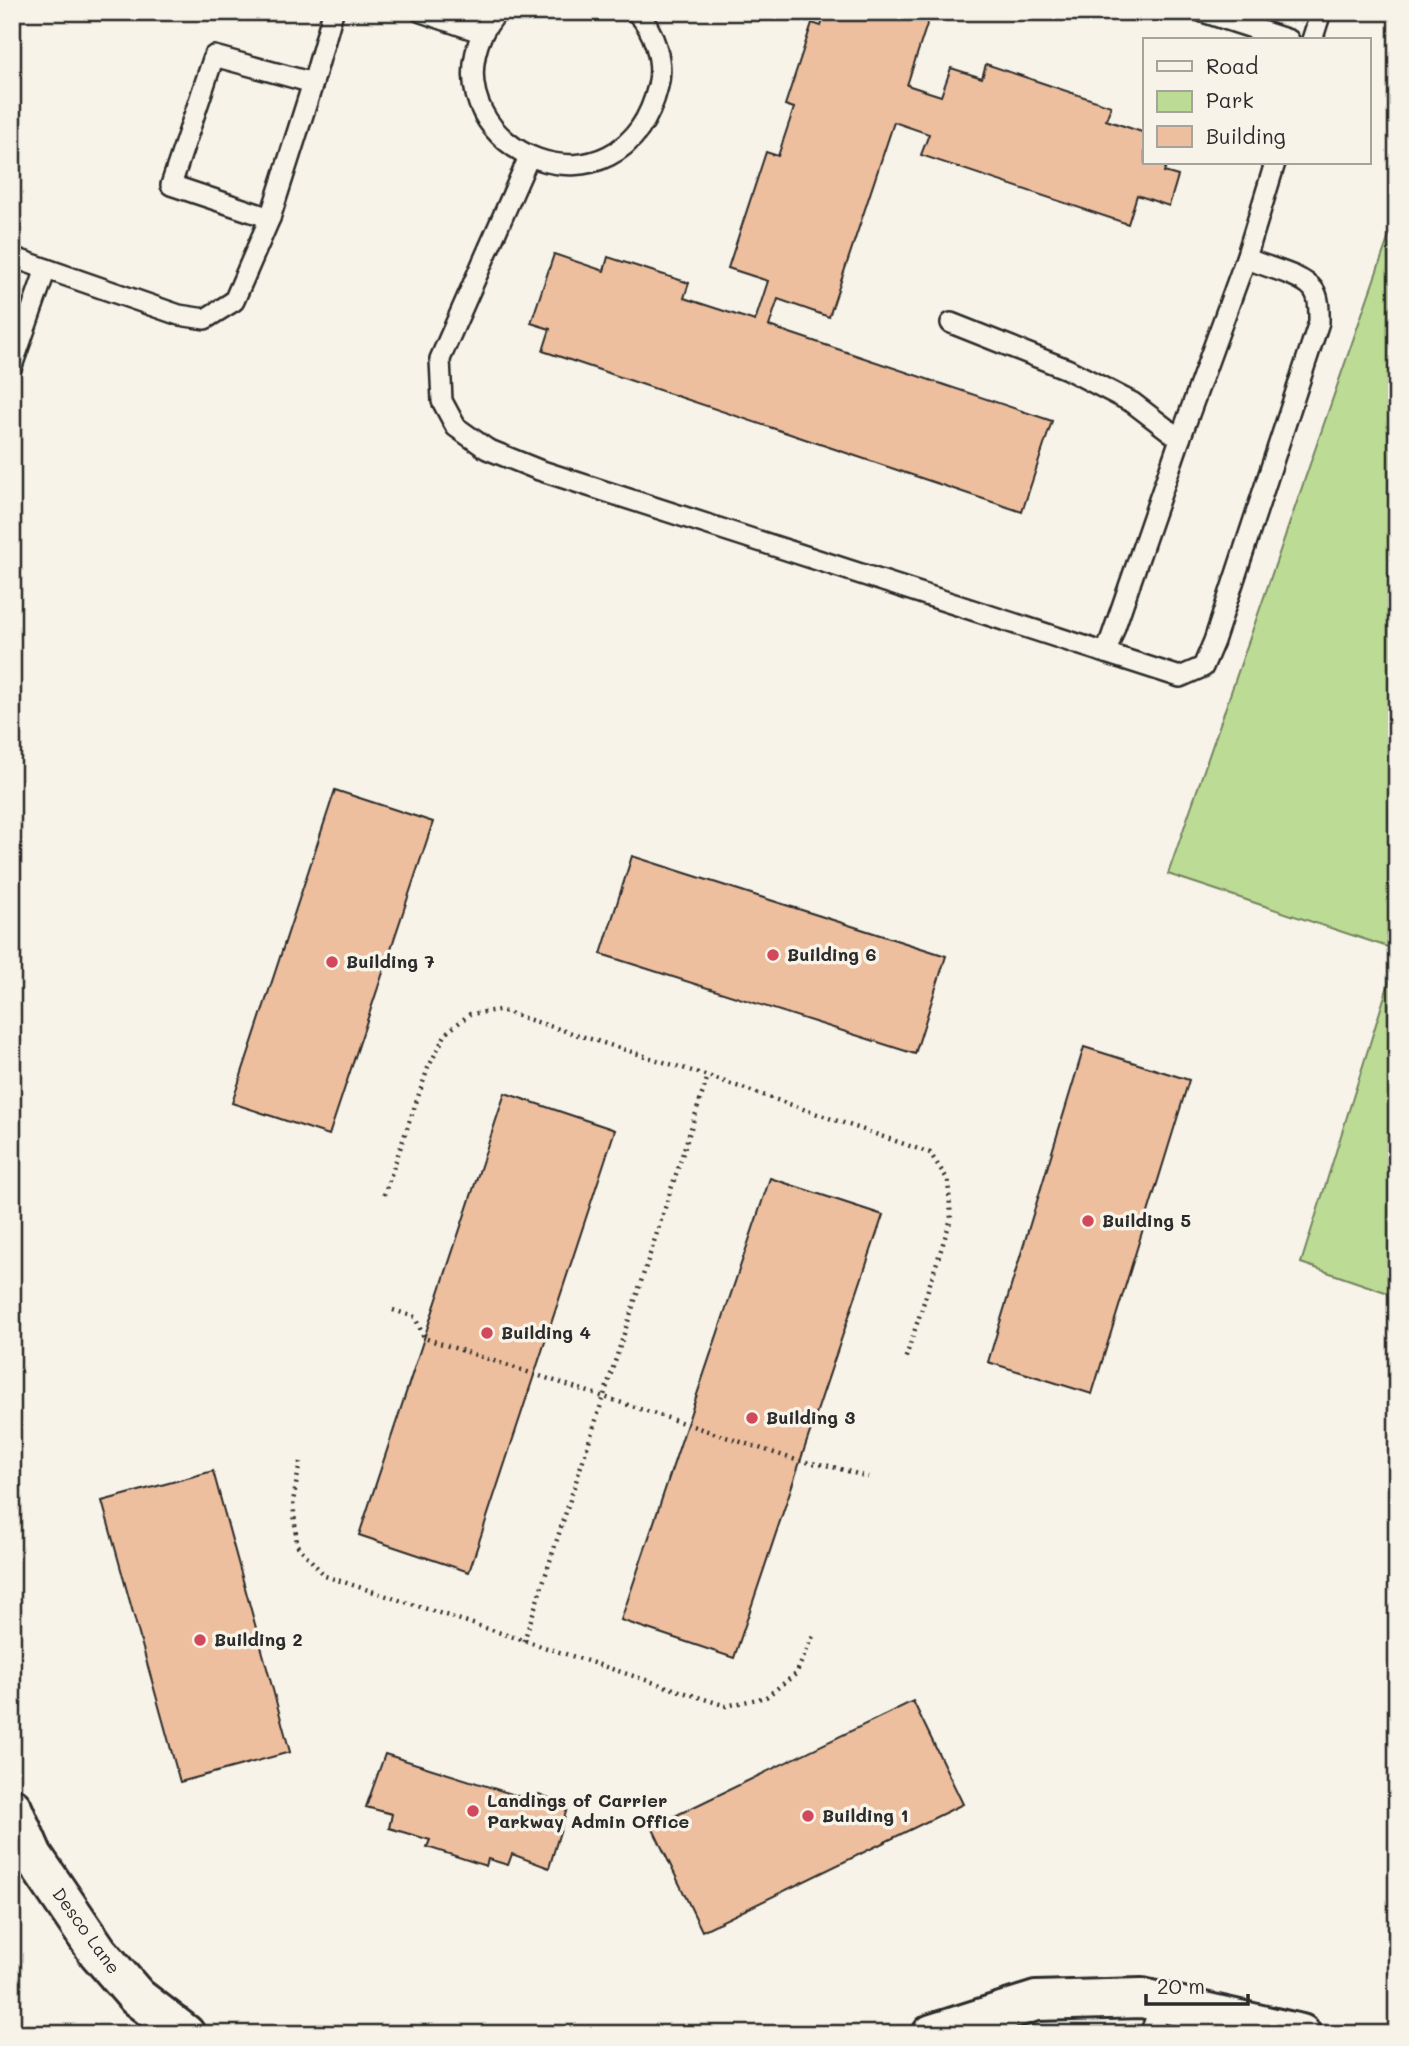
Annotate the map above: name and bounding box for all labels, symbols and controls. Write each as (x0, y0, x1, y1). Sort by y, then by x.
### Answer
legend (1143, 38, 1370, 164)
text: Road (1206, 52, 1258, 79)
text: Park (1206, 86, 1254, 113)
text: Building (1206, 122, 1286, 149)
place label: Building 6 (787, 942, 876, 966)
marker: Building 6 (765, 947, 781, 963)
place label: Building 7 (346, 949, 434, 973)
marker: Building 7 (324, 954, 340, 970)
place label: Building 5 (1102, 1208, 1191, 1232)
marker: Building 5 (1080, 1213, 1096, 1229)
place label: Building 4 (501, 1320, 591, 1344)
marker: Building 4 (479, 1325, 495, 1341)
place label: Building 3 (766, 1405, 855, 1429)
marker: Building 3 (744, 1410, 760, 1426)
place label: Building 2 (214, 1627, 302, 1651)
marker: Building 2 (192, 1632, 208, 1648)
place label: Landings of Carrier Parkway Admin Office (487, 1788, 690, 1833)
marker: Landings of Carrier Parkway Admin Office (465, 1803, 481, 1819)
place label: Building 1 (822, 1803, 908, 1827)
marker: Building 1 (800, 1808, 816, 1824)
street label: Desco Lane (47, 1882, 126, 1978)
scale bar (1146, 1962, 1248, 2006)
text: 20 m (1157, 1972, 1205, 1999)

